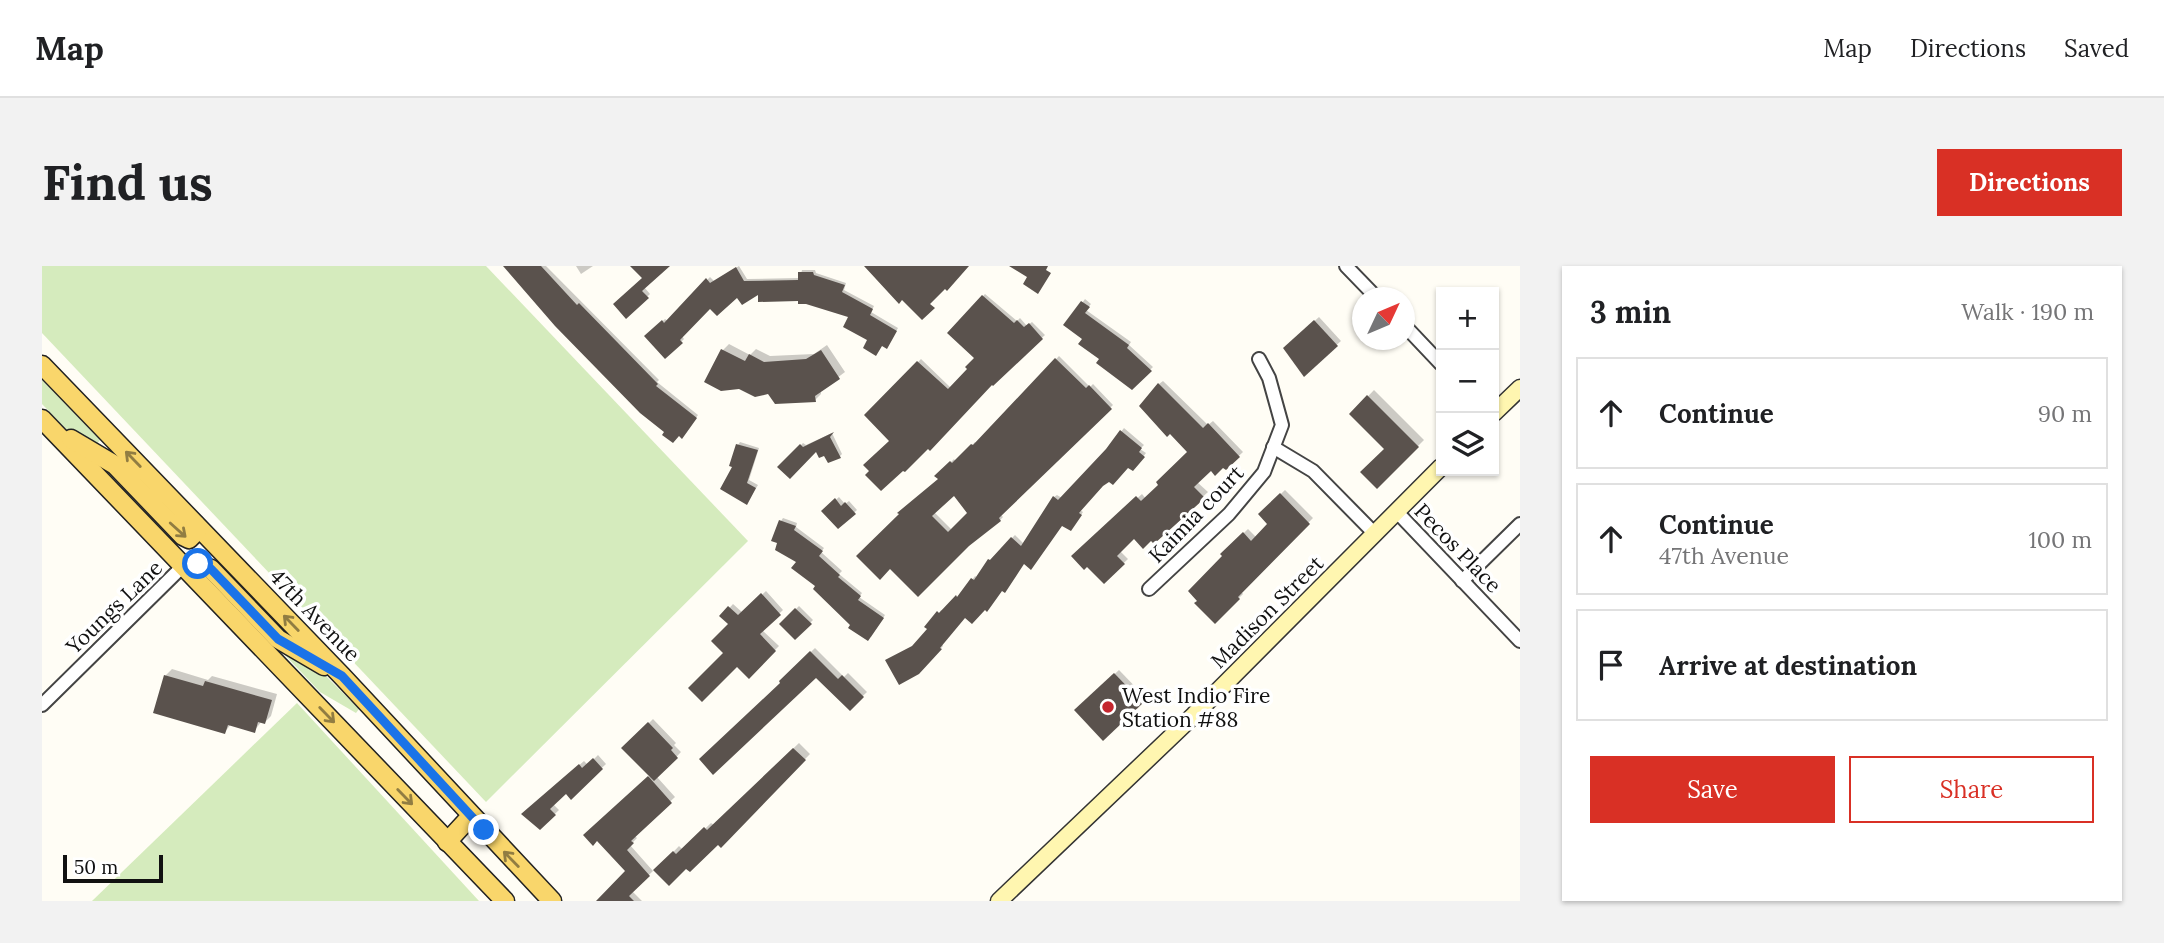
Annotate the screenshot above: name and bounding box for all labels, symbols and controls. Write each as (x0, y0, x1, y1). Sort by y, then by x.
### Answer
text: Map (35, 27, 104, 69)
text: Map (1823, 33, 1872, 64)
text: Directions (1910, 33, 2026, 64)
text: Saved (2064, 33, 2129, 64)
button: Directions (1937, 149, 2122, 216)
text: Find us (42, 151, 213, 213)
north arrow (1352, 287, 1415, 350)
map controls (1436, 287, 1499, 476)
button: + (1436, 287, 1499, 350)
text: 3 min (1590, 293, 1671, 331)
text: Walk · 190 m (1961, 297, 2094, 326)
button: − (1436, 350, 1499, 413)
icon: ahead (1592, 394, 1630, 432)
text: Continue (1659, 397, 1774, 430)
text: 90 m (2038, 399, 2092, 428)
button: layers (1436, 413, 1499, 476)
one-way arrow (125, 451, 142, 468)
street label: Kaimia court (1143, 459, 1250, 568)
street label: Pecos Place (1409, 498, 1507, 598)
text: Continue (1659, 508, 1774, 541)
icon: ahead (1592, 520, 1630, 558)
one-way arrow (169, 521, 186, 538)
text: 100 m (2028, 525, 2092, 554)
text: 47th Avenue (1659, 541, 1789, 570)
route start (182, 548, 213, 579)
street label: Madison Street (1205, 549, 1330, 674)
street label: Youngs Lane (59, 554, 168, 660)
street label: 47th Avenue (264, 563, 366, 667)
one-way arrow (282, 615, 299, 632)
icon: arrive (1592, 646, 1630, 684)
text: Arrive at destination (1659, 649, 1917, 682)
place label: West Indio Fire Station #88 (1122, 682, 1270, 733)
marker: West Indio Fire Station #88 (1100, 699, 1116, 715)
one-way arrow (319, 706, 336, 723)
button: Save (1590, 756, 1835, 823)
button: Share (1849, 756, 2094, 823)
one-way arrow (397, 788, 414, 805)
route end (468, 814, 499, 845)
one-way arrow (503, 851, 520, 868)
scale bar (63, 852, 163, 884)
text: 50 m (74, 855, 118, 879)

